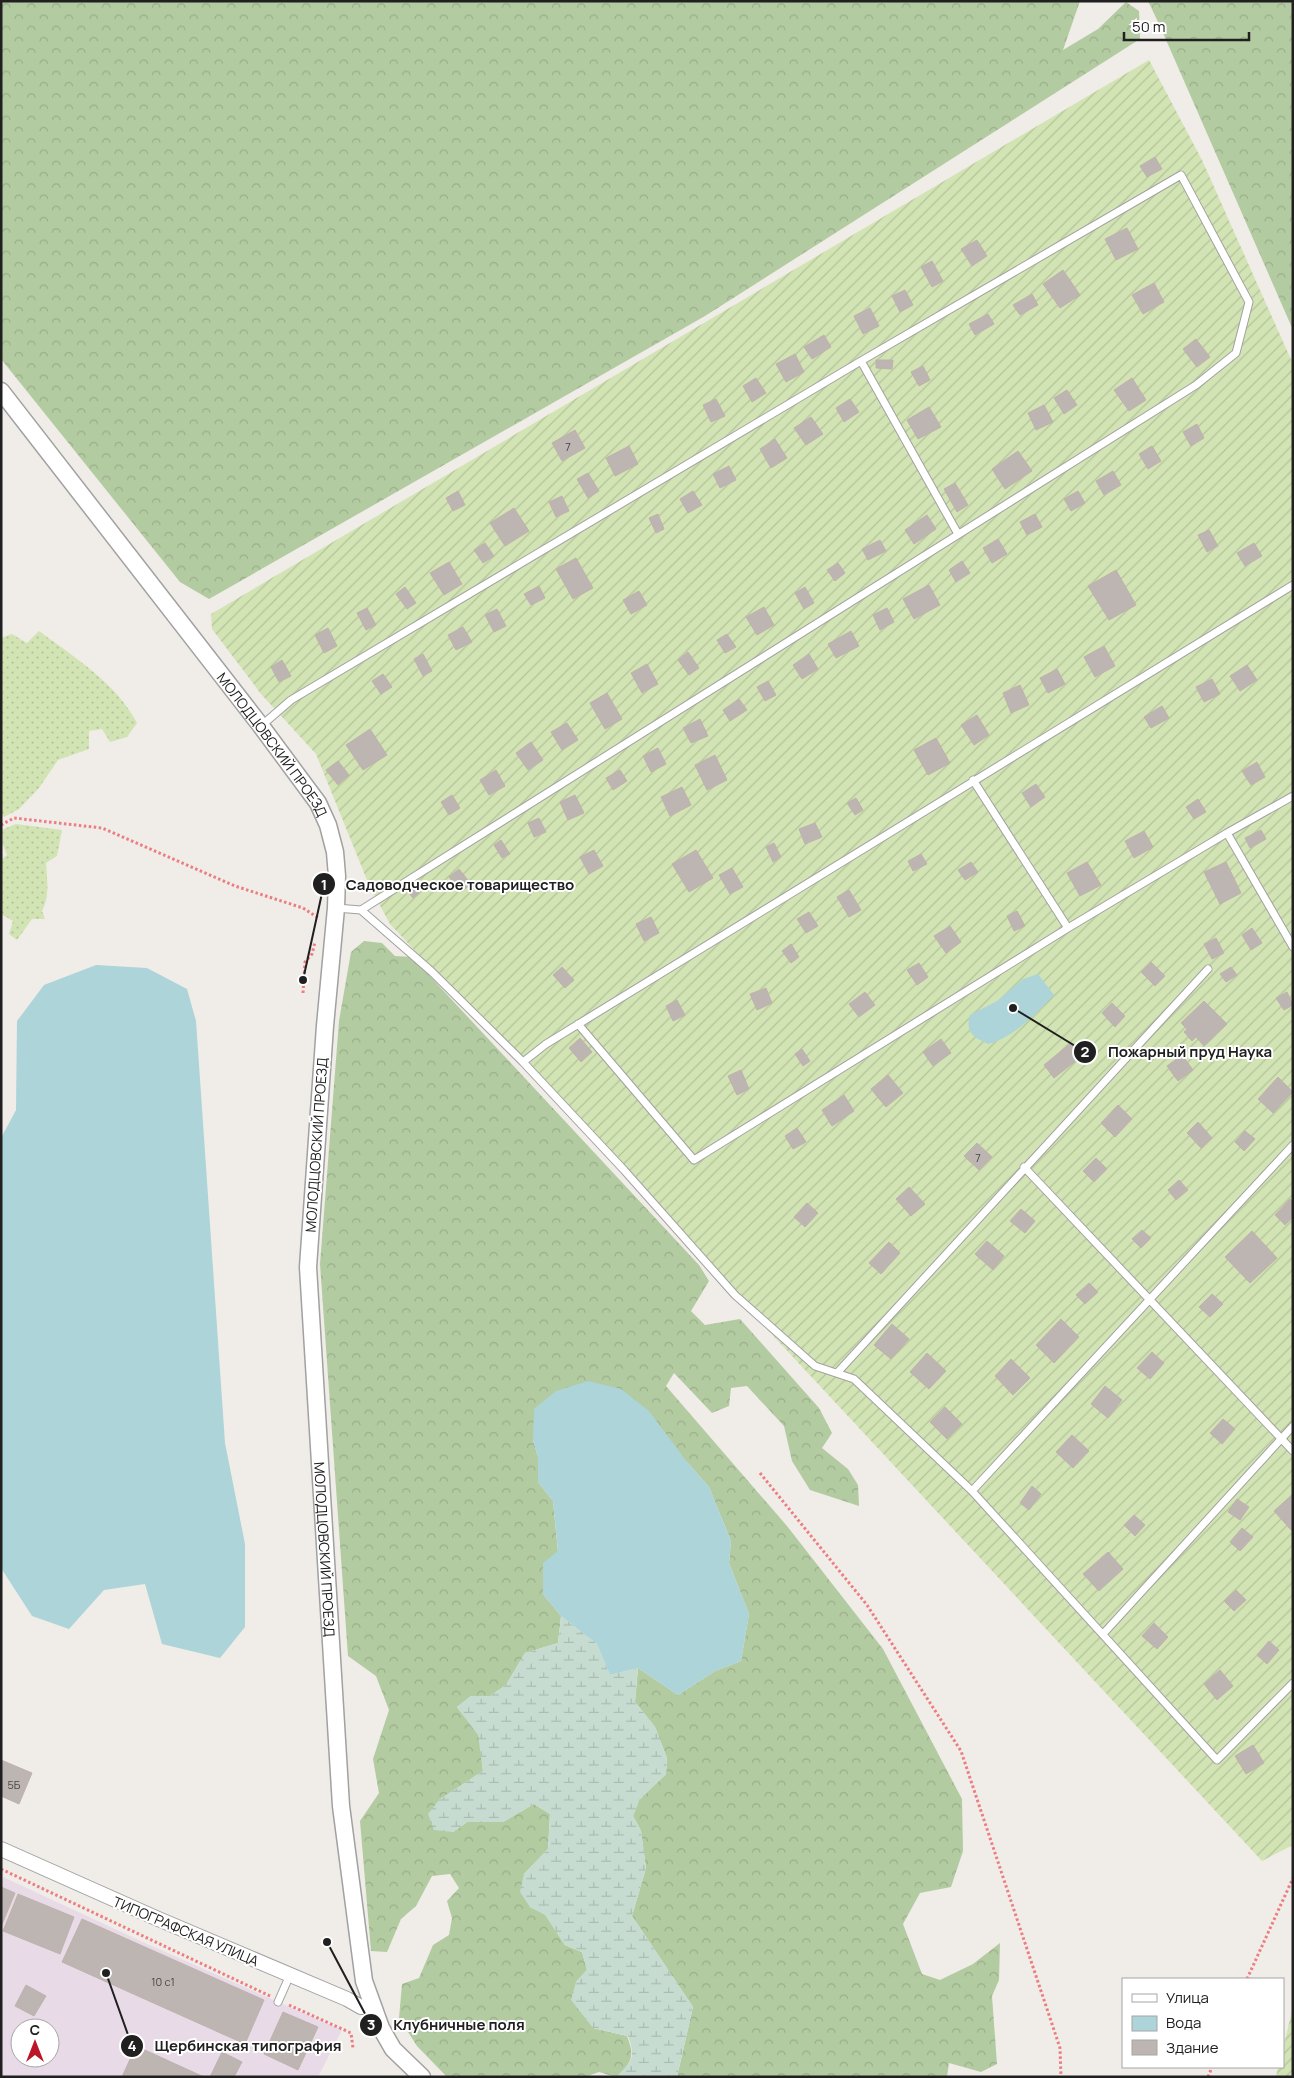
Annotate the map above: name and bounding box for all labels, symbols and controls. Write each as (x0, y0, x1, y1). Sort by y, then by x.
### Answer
scale bar (1124, 10, 1249, 42)
text: 50 m (1132, 16, 1166, 37)
house number: 7 (565, 439, 571, 454)
street label: МОЛОДЦОВСКИЙ ПРОЕЗД (213, 668, 332, 819)
callout: Садоводческое товарищество (311, 869, 585, 899)
text: 1 (321, 874, 327, 895)
text: Садоводческое товарищество (346, 874, 574, 895)
callout: Пожарный пруд Наука (1073, 1037, 1282, 1067)
text: 2 (1081, 1041, 1090, 1062)
text: Пожарный пруд Наука (1108, 1041, 1272, 1062)
street label: МОЛОДЦОВСКИЙ ПРОЕЗД (300, 1057, 332, 1233)
house number: 7 (975, 1150, 981, 1165)
street label: МОЛОДЦОВСКИЙ ПРОЕЗД (310, 1461, 340, 1637)
house number: 5Б (8, 1777, 21, 1792)
street label: ТИПОГРАФСКАЯ УЛИЦА (110, 1892, 262, 1970)
house number: 10 с1 (151, 1974, 175, 1989)
legend (1122, 1978, 1284, 2068)
text: Улица (1166, 1987, 1209, 2008)
callout: Клубничные поля (359, 2010, 535, 2040)
text: Вода (1166, 2012, 1201, 2033)
text: 3 (367, 2014, 375, 2035)
text: Клубничные поля (393, 2014, 525, 2035)
north arrow (10, 2018, 60, 2068)
text: С (30, 2020, 40, 2039)
callout: Щербинская типография (119, 2031, 351, 2061)
text: 4 (127, 2035, 137, 2056)
text: Щербинская типография (154, 2035, 342, 2056)
text: Здание (1166, 2037, 1219, 2058)

